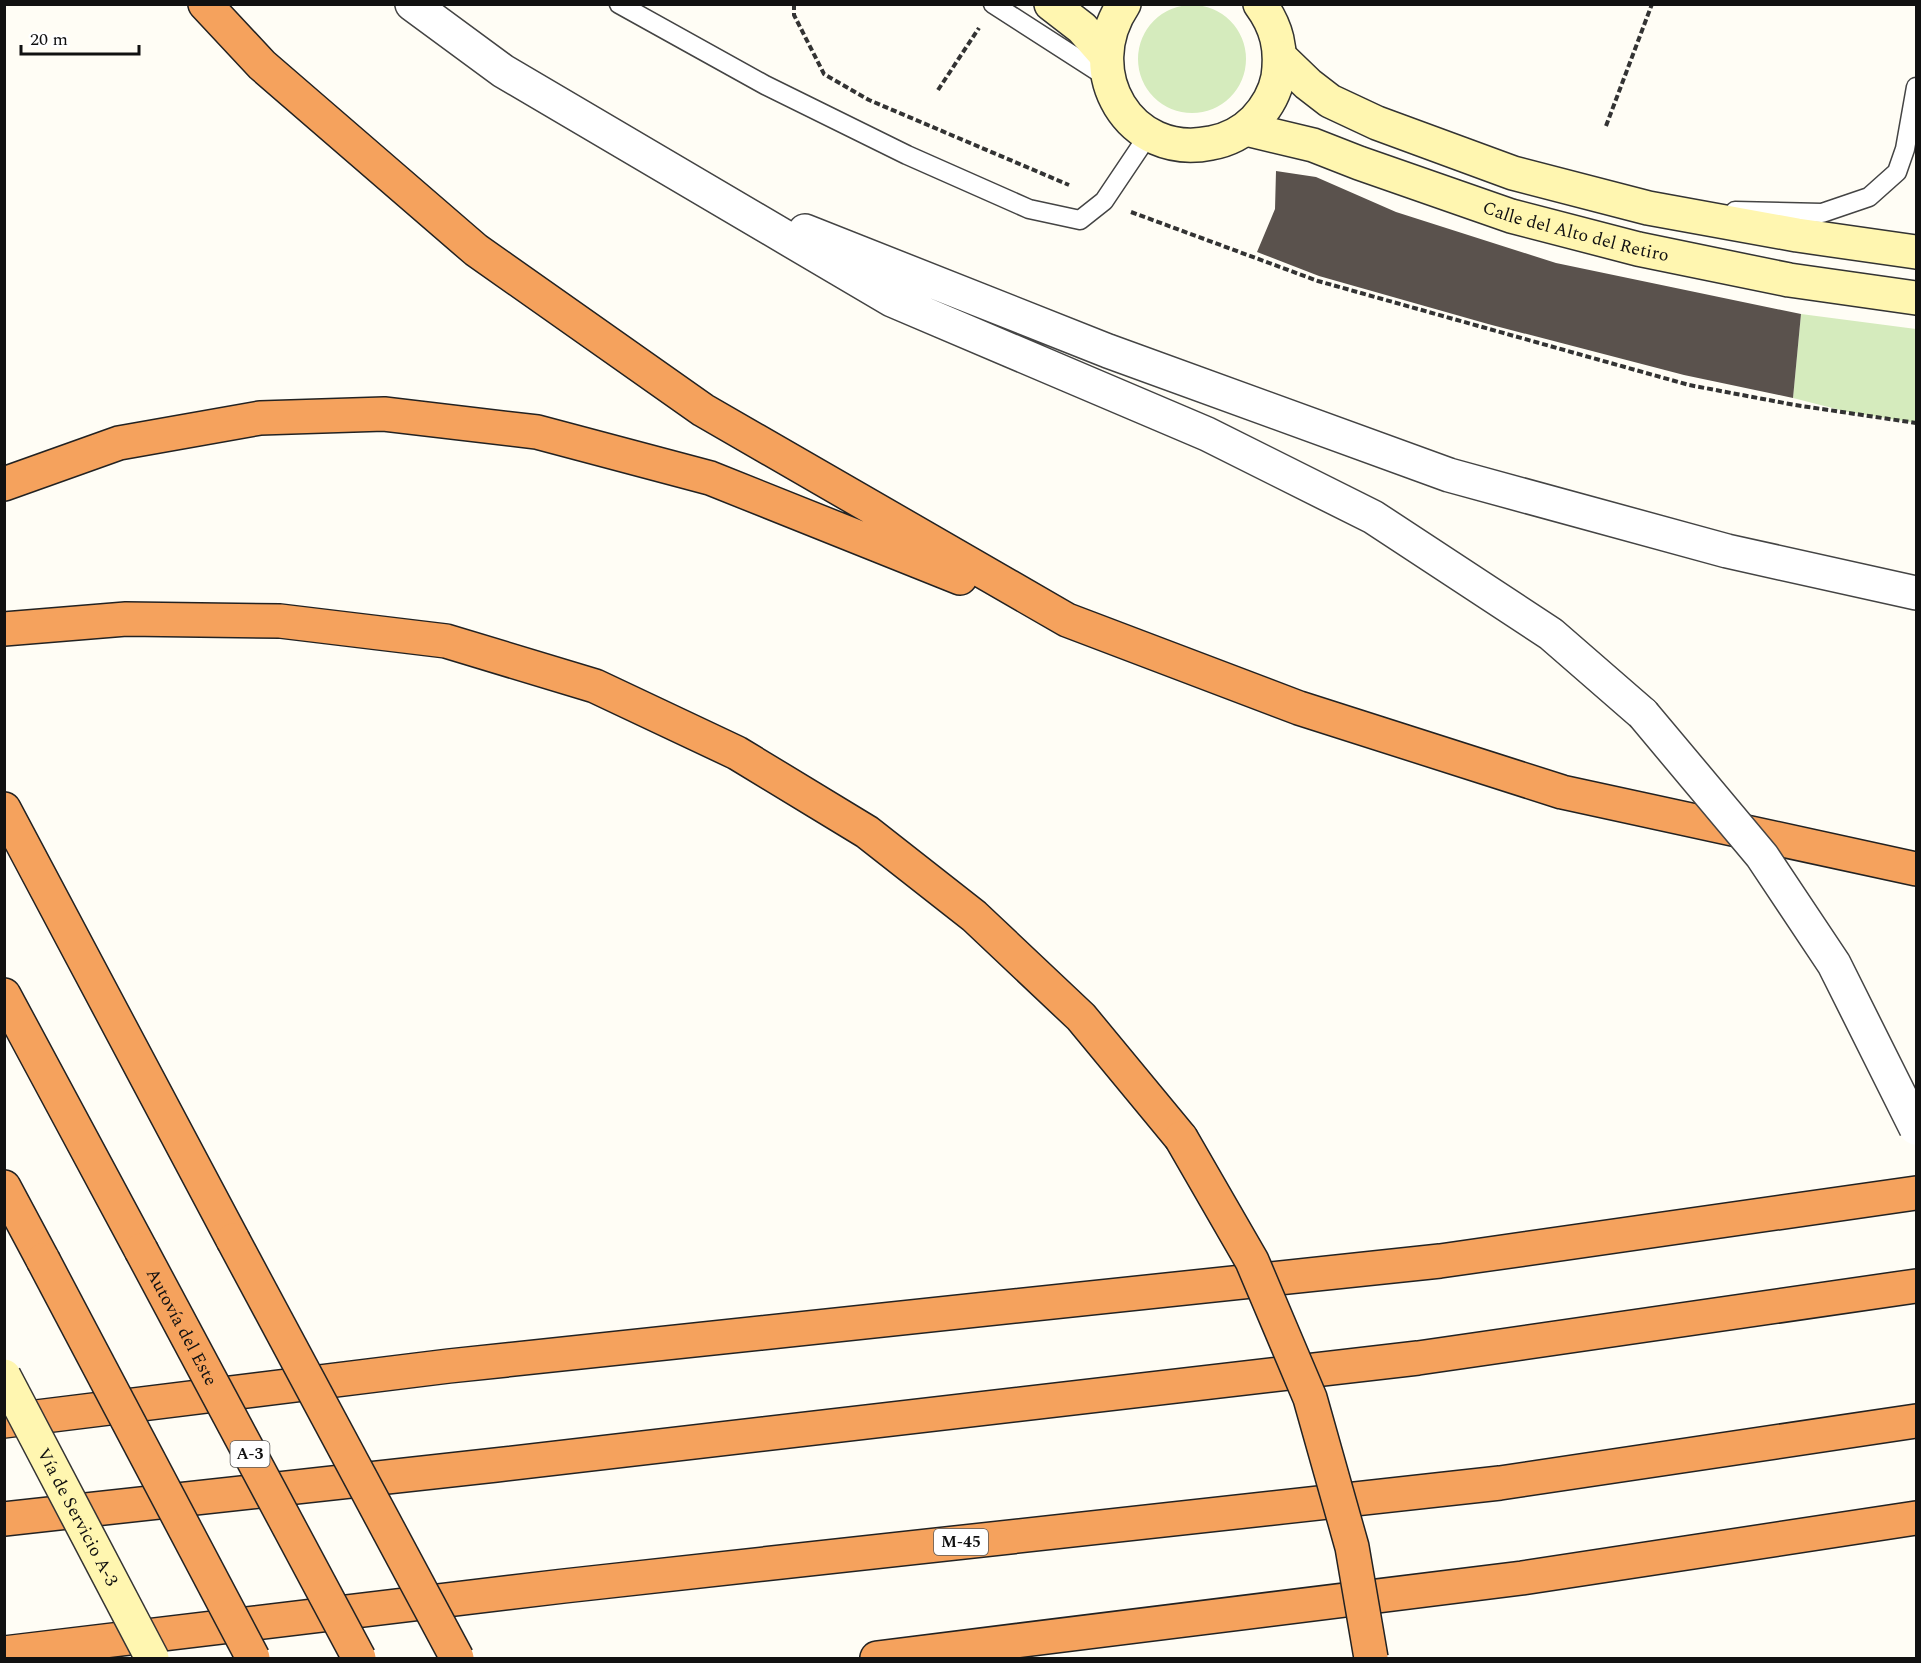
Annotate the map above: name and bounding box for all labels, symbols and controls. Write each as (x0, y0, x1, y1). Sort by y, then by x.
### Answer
scale bar (21, 18, 140, 56)
text: 20 m (30, 26, 68, 53)
street label: Calle del Alto del Retiro (1479, 194, 1671, 269)
street label: Autovía del Este (139, 1263, 225, 1390)
road number: A-3 (230, 1441, 270, 1467)
street label: Vía de Servicio A-3 (30, 1443, 125, 1591)
road number: M-45 (934, 1529, 988, 1555)

